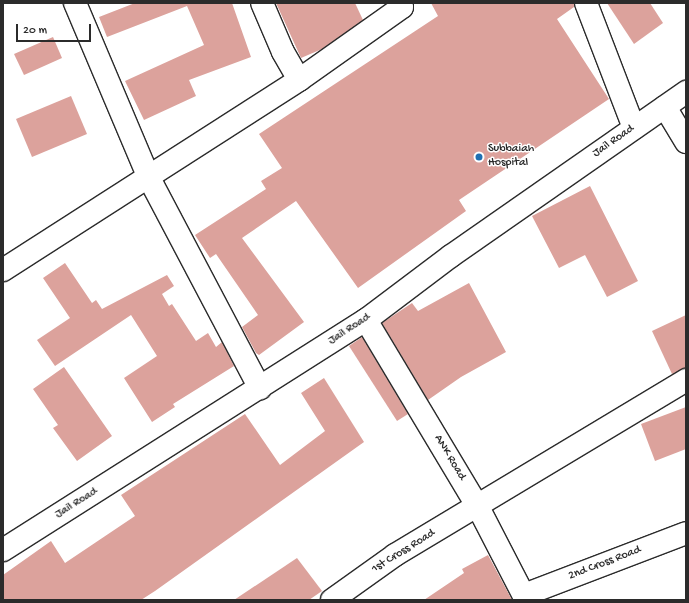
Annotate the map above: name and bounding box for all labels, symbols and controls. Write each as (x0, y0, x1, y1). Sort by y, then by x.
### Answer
scale bar (18, 16, 93, 42)
text: 20 m (23, 24, 47, 38)
street label: Jail Road (590, 123, 638, 161)
place label: Subbaiah Hospital (488, 143, 534, 171)
marker: Subbaiah Hospital (473, 151, 485, 163)
street label: Jail Road (326, 311, 374, 349)
street label: ANK Road (430, 433, 468, 483)
street label: Jail Road (53, 485, 101, 523)
street label: 1st Cross Road (370, 527, 438, 577)
street label: 2nd Cross Road (567, 544, 643, 584)

